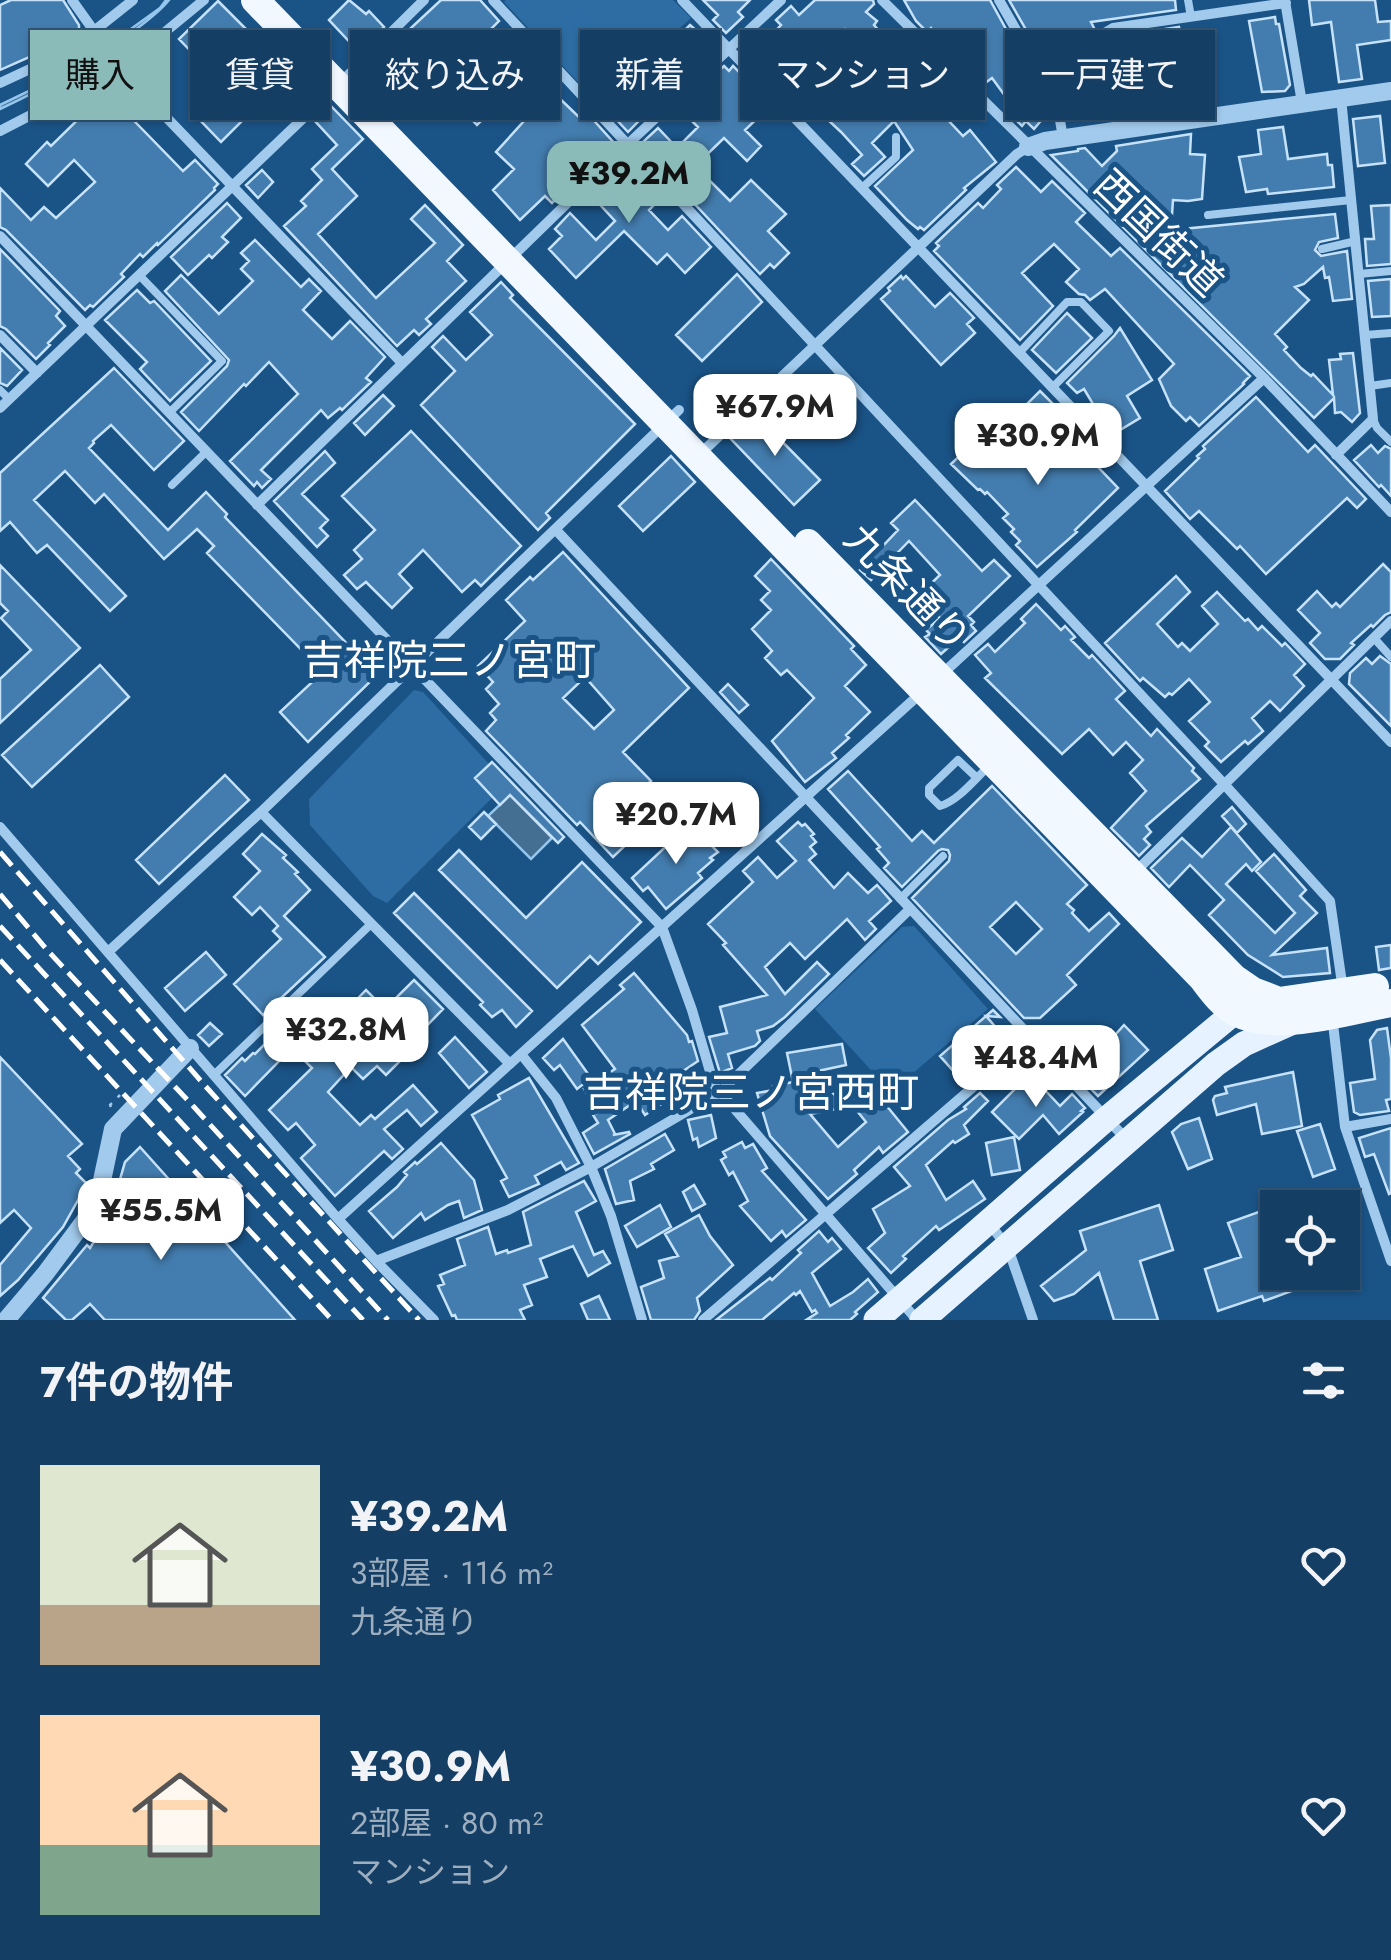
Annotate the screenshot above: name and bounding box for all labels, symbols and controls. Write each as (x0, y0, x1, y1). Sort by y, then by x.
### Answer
chip: 購入 (30, 30, 170, 120)
chip: 賃貸 (190, 30, 330, 120)
chip: 絞り込み (350, 30, 560, 120)
chip: 新着 (580, 30, 720, 120)
chip: マンション (740, 30, 985, 120)
chip: 一戸建て (1005, 30, 1215, 120)
pin: ¥39.2M (548, 141, 710, 226)
text: ¥39.2M (569, 150, 689, 196)
street label: 西国街道 (1081, 157, 1237, 309)
pin: ¥67.9M (694, 374, 856, 459)
text: ¥67.9M (715, 383, 835, 429)
pin: ¥30.9M (957, 403, 1119, 488)
text: ¥30.9M (977, 412, 1099, 458)
street label: 九条通り (832, 510, 984, 666)
district label: 吉祥院三ノ宮町 (302, 630, 596, 691)
pin: ¥20.7M (595, 782, 757, 867)
text: ¥20.7M (615, 791, 737, 837)
pin: ¥32.8M (265, 997, 427, 1082)
text: ¥32.8M (285, 1006, 407, 1052)
pin: ¥48.4M (955, 1025, 1117, 1110)
text: ¥48.4M (974, 1034, 1098, 1080)
district label: 吉祥院三ノ宮西町 (583, 1062, 919, 1123)
pin: ¥55.5M (80, 1178, 242, 1263)
text: ¥55.5M (100, 1187, 222, 1233)
map controls (1260, 1190, 1360, 1290)
button: locate (1260, 1190, 1360, 1290)
text: 7件の物件 (40, 1352, 233, 1413)
icon: filters (1296, 1353, 1351, 1408)
text: ¥39.2M (350, 1486, 508, 1547)
icon: home (120, 1505, 240, 1625)
icon: heart (1296, 1538, 1351, 1593)
text: 3部屋 · 116 m² (350, 1550, 553, 1596)
text: 九条通り (350, 1599, 478, 1645)
text: ¥30.9M (350, 1736, 511, 1797)
icon: home (120, 1755, 240, 1875)
icon: heart (1296, 1788, 1351, 1843)
text: 2部屋 · 80 m² (350, 1800, 543, 1846)
text: マンション (350, 1849, 510, 1895)

